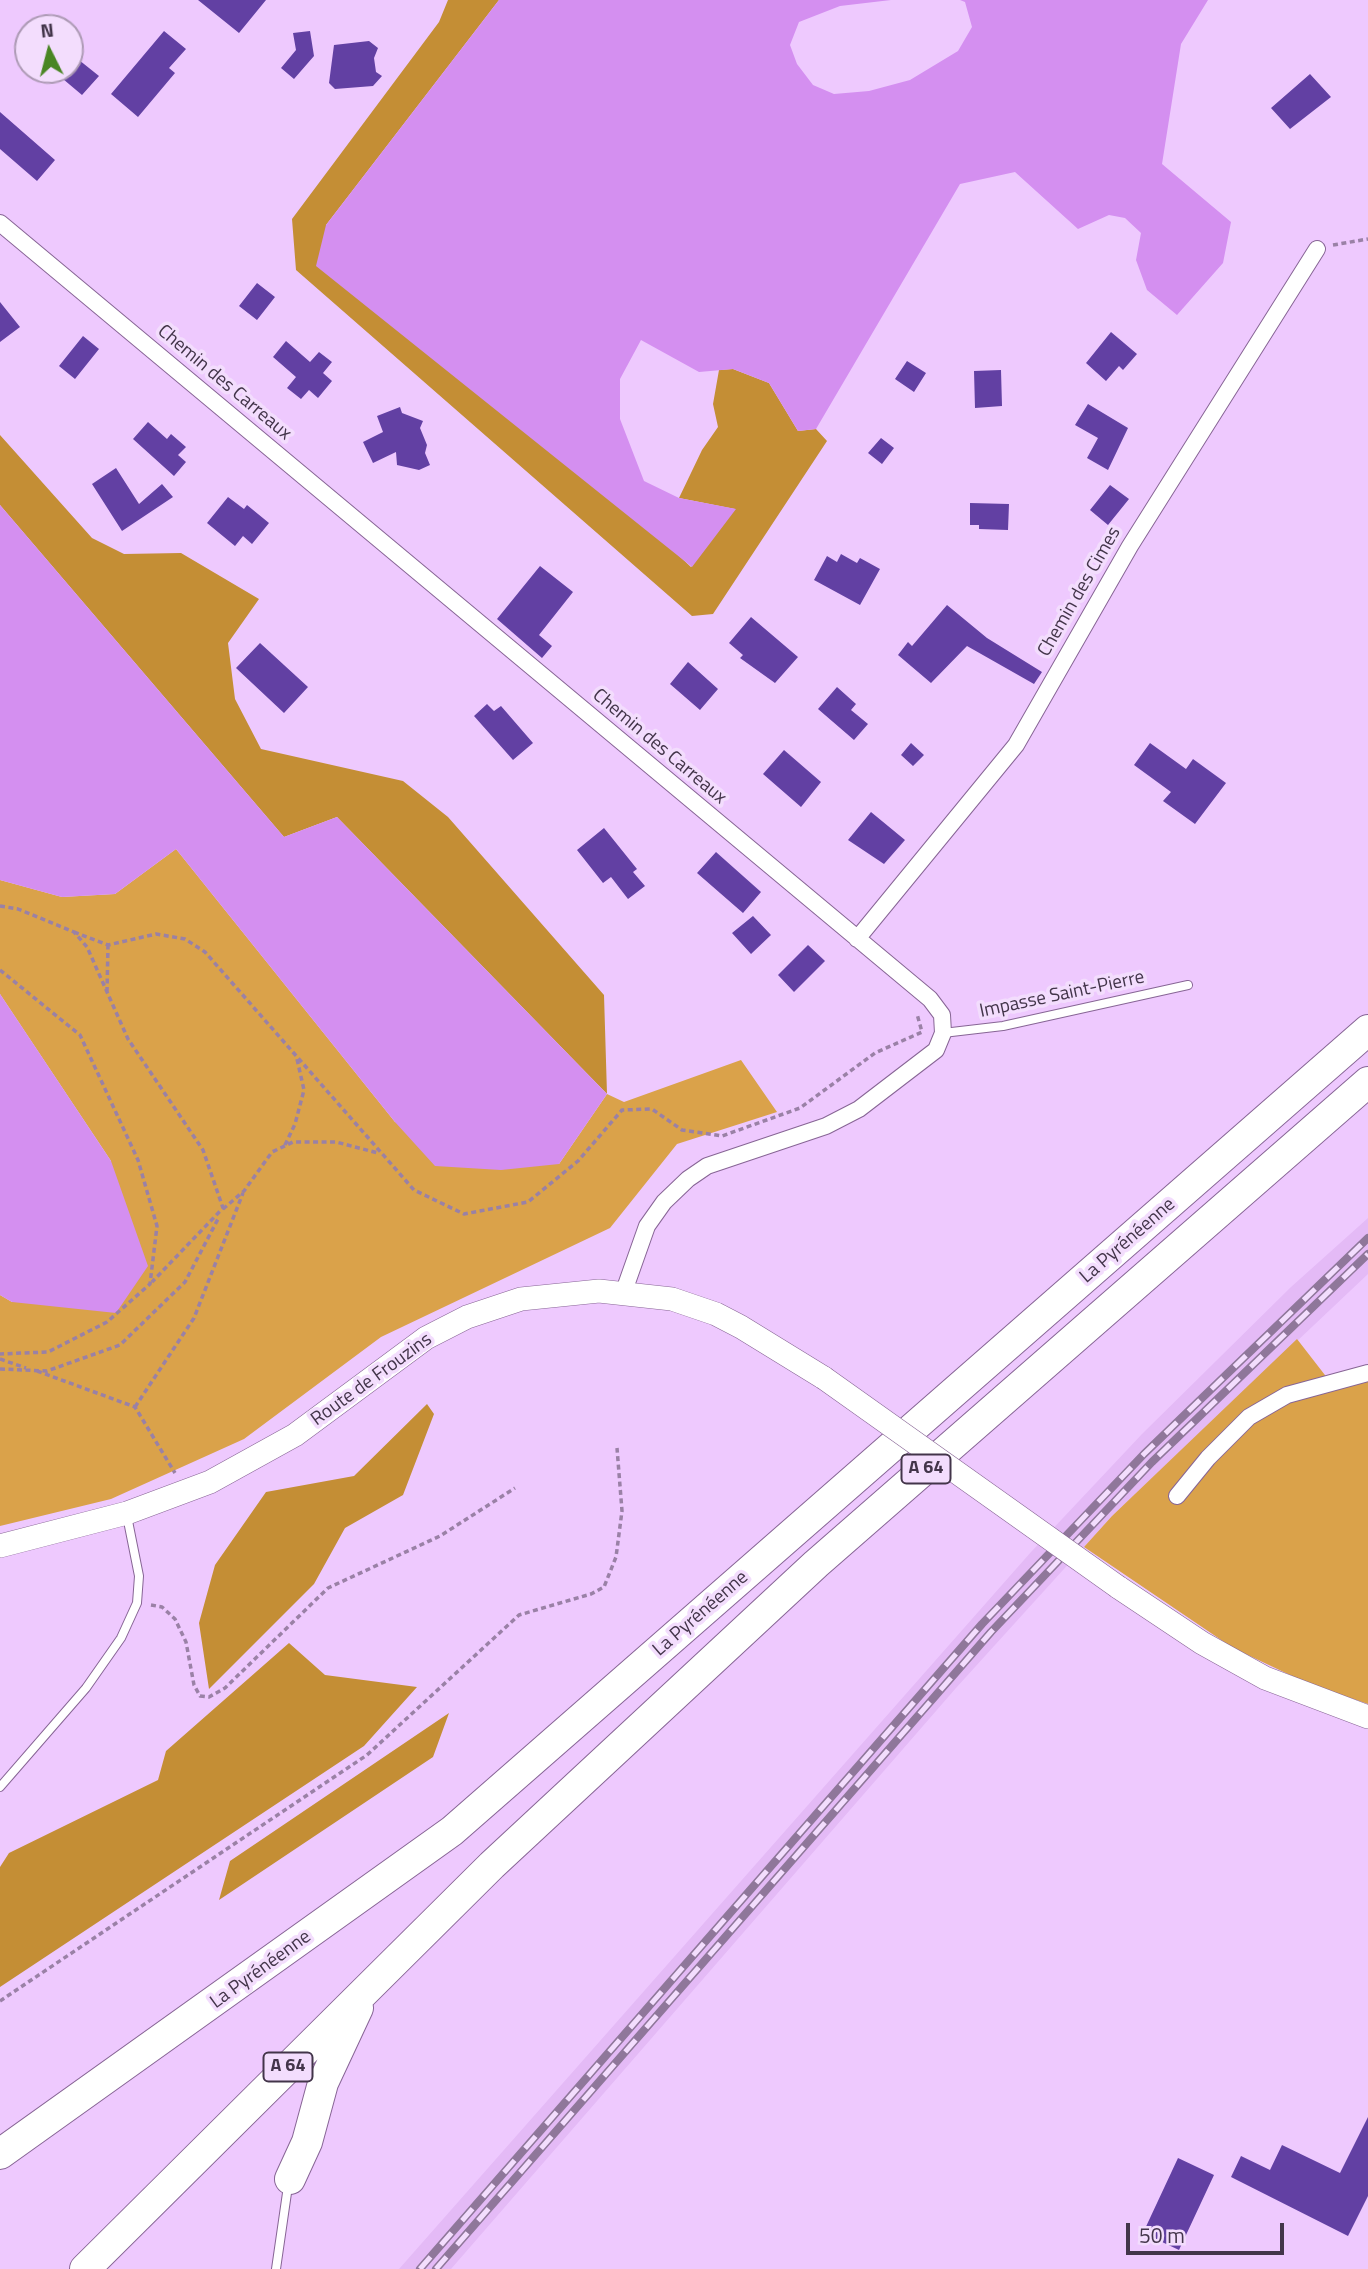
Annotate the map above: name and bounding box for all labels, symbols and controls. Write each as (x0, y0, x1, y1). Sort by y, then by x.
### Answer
north arrow (14, 14, 84, 84)
text: N (39, 14, 55, 45)
street label: Chemin des Carreaux (152, 320, 296, 446)
street label: Chemin des Cimes (1034, 523, 1126, 661)
street label: Chemin des Carreaux (587, 684, 731, 810)
street label: Impasse Saint-Pierre (978, 966, 1146, 1024)
street label: La Pyrénéenne (1076, 1193, 1180, 1289)
street label: Route de Frouzins (307, 1328, 437, 1432)
road number: A 64 (902, 1454, 950, 1484)
street label: La Pyrénéenne (649, 1566, 753, 1662)
street label: La Pyrénéenne (206, 1926, 316, 2014)
road number: A 64 (264, 2052, 312, 2082)
scale bar (1130, 2210, 1288, 2254)
text: 50 m (1139, 2219, 1185, 2251)

